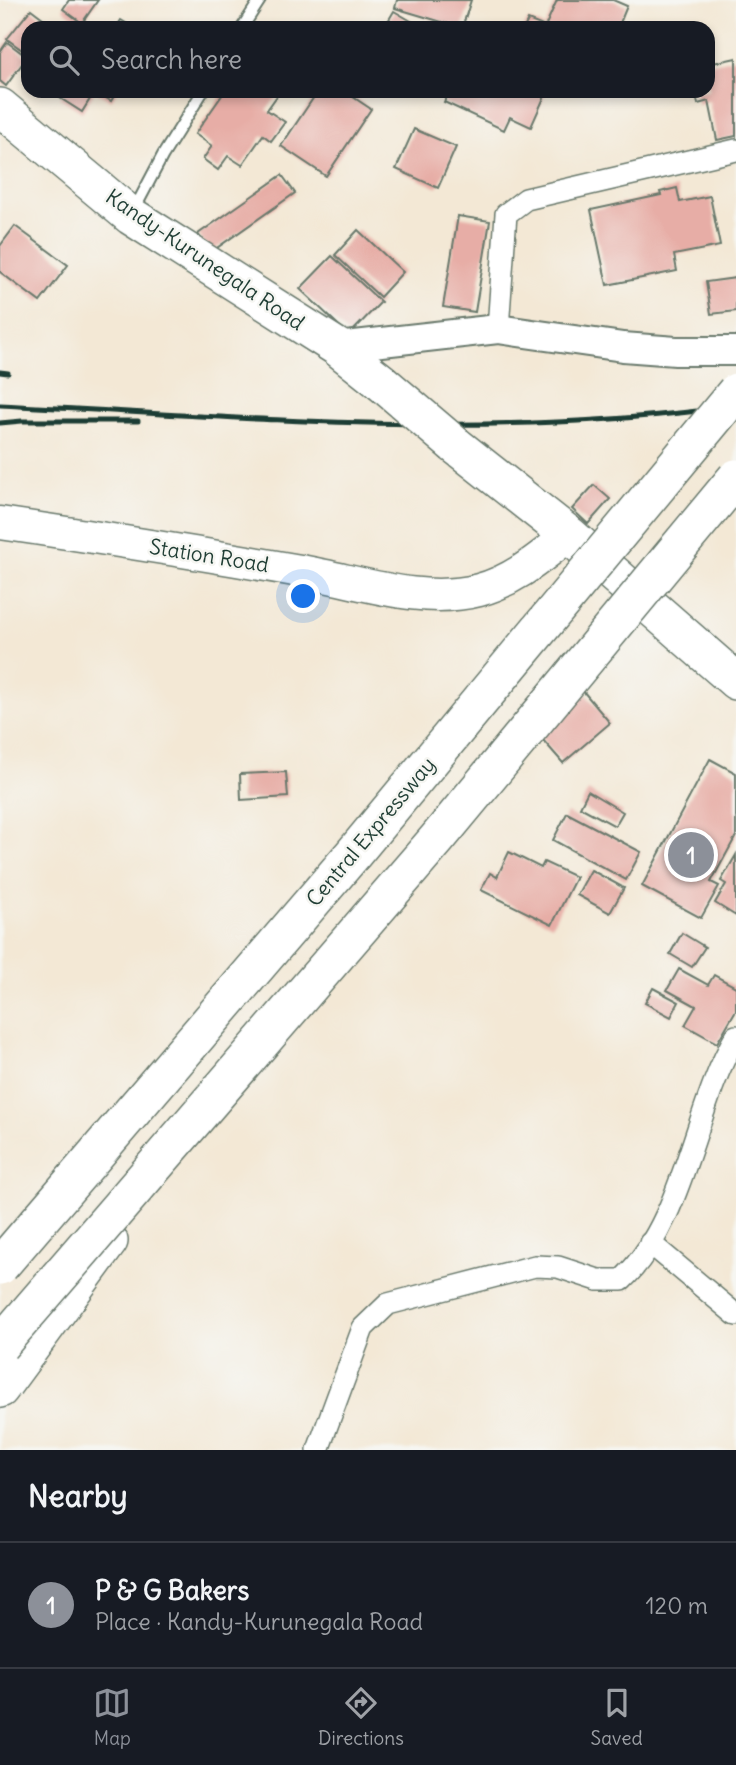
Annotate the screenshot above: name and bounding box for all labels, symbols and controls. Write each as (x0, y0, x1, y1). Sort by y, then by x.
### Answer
search box (21, 21, 715, 98)
icon: search (45, 41, 83, 79)
text: Search here (101, 43, 242, 76)
street label: Kandy-Kurunegala Road (101, 183, 310, 336)
street label: Station Road (148, 533, 271, 578)
your location (286, 579, 320, 613)
street label: Central Expressway (300, 751, 441, 912)
pin: 1 (668, 829, 714, 881)
text: Nearby (28, 1477, 128, 1515)
text: P & G Bakers (95, 1574, 249, 1607)
text: 1 (46, 1591, 56, 1620)
text: 120 m (645, 1591, 708, 1620)
text: Place · Kandy-Kurunegala Road (95, 1607, 423, 1636)
tab: Map (93, 1684, 131, 1750)
tab: Directions (318, 1684, 404, 1750)
tab: Saved (591, 1684, 643, 1750)

